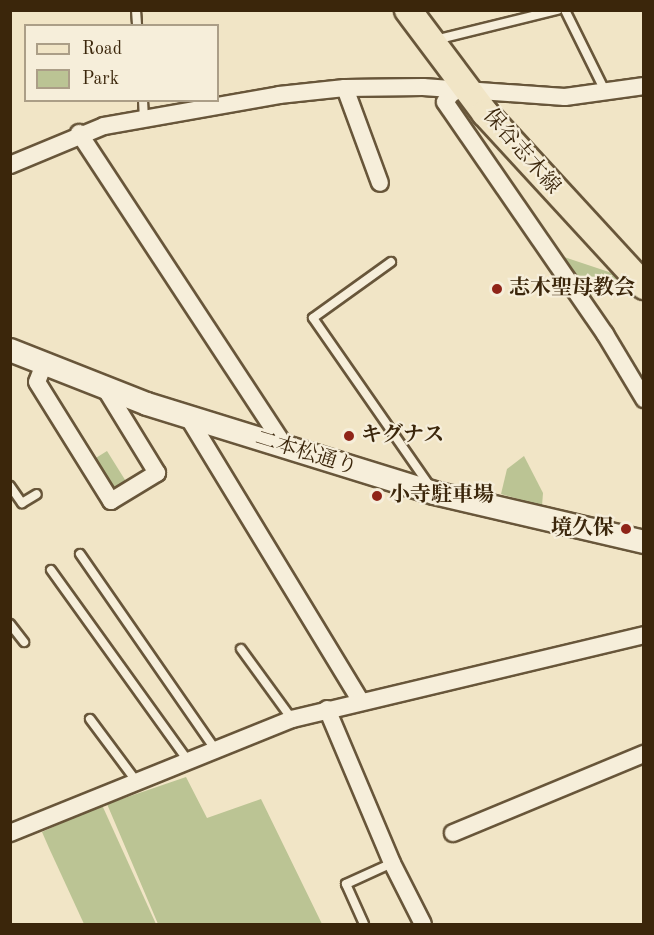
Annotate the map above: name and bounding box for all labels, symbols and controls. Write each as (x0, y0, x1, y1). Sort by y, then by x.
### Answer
legend (24, 24, 219, 102)
text: Road (82, 40, 122, 58)
text: Park (82, 70, 119, 88)
street label: 保谷志木線 (477, 104, 565, 200)
place label: 志木聖母教会 (509, 276, 635, 302)
marker: 志木聖母教会 (490, 282, 504, 296)
place label: キグナス (361, 423, 445, 449)
street label: 二本松通り (252, 427, 360, 481)
marker: キグナス (342, 429, 356, 443)
place label: 小寺駐車場 (389, 483, 494, 509)
marker: 小寺駐車場 (370, 489, 384, 503)
place label: 境久保 (551, 516, 614, 542)
marker: 境久保 (619, 522, 633, 536)

